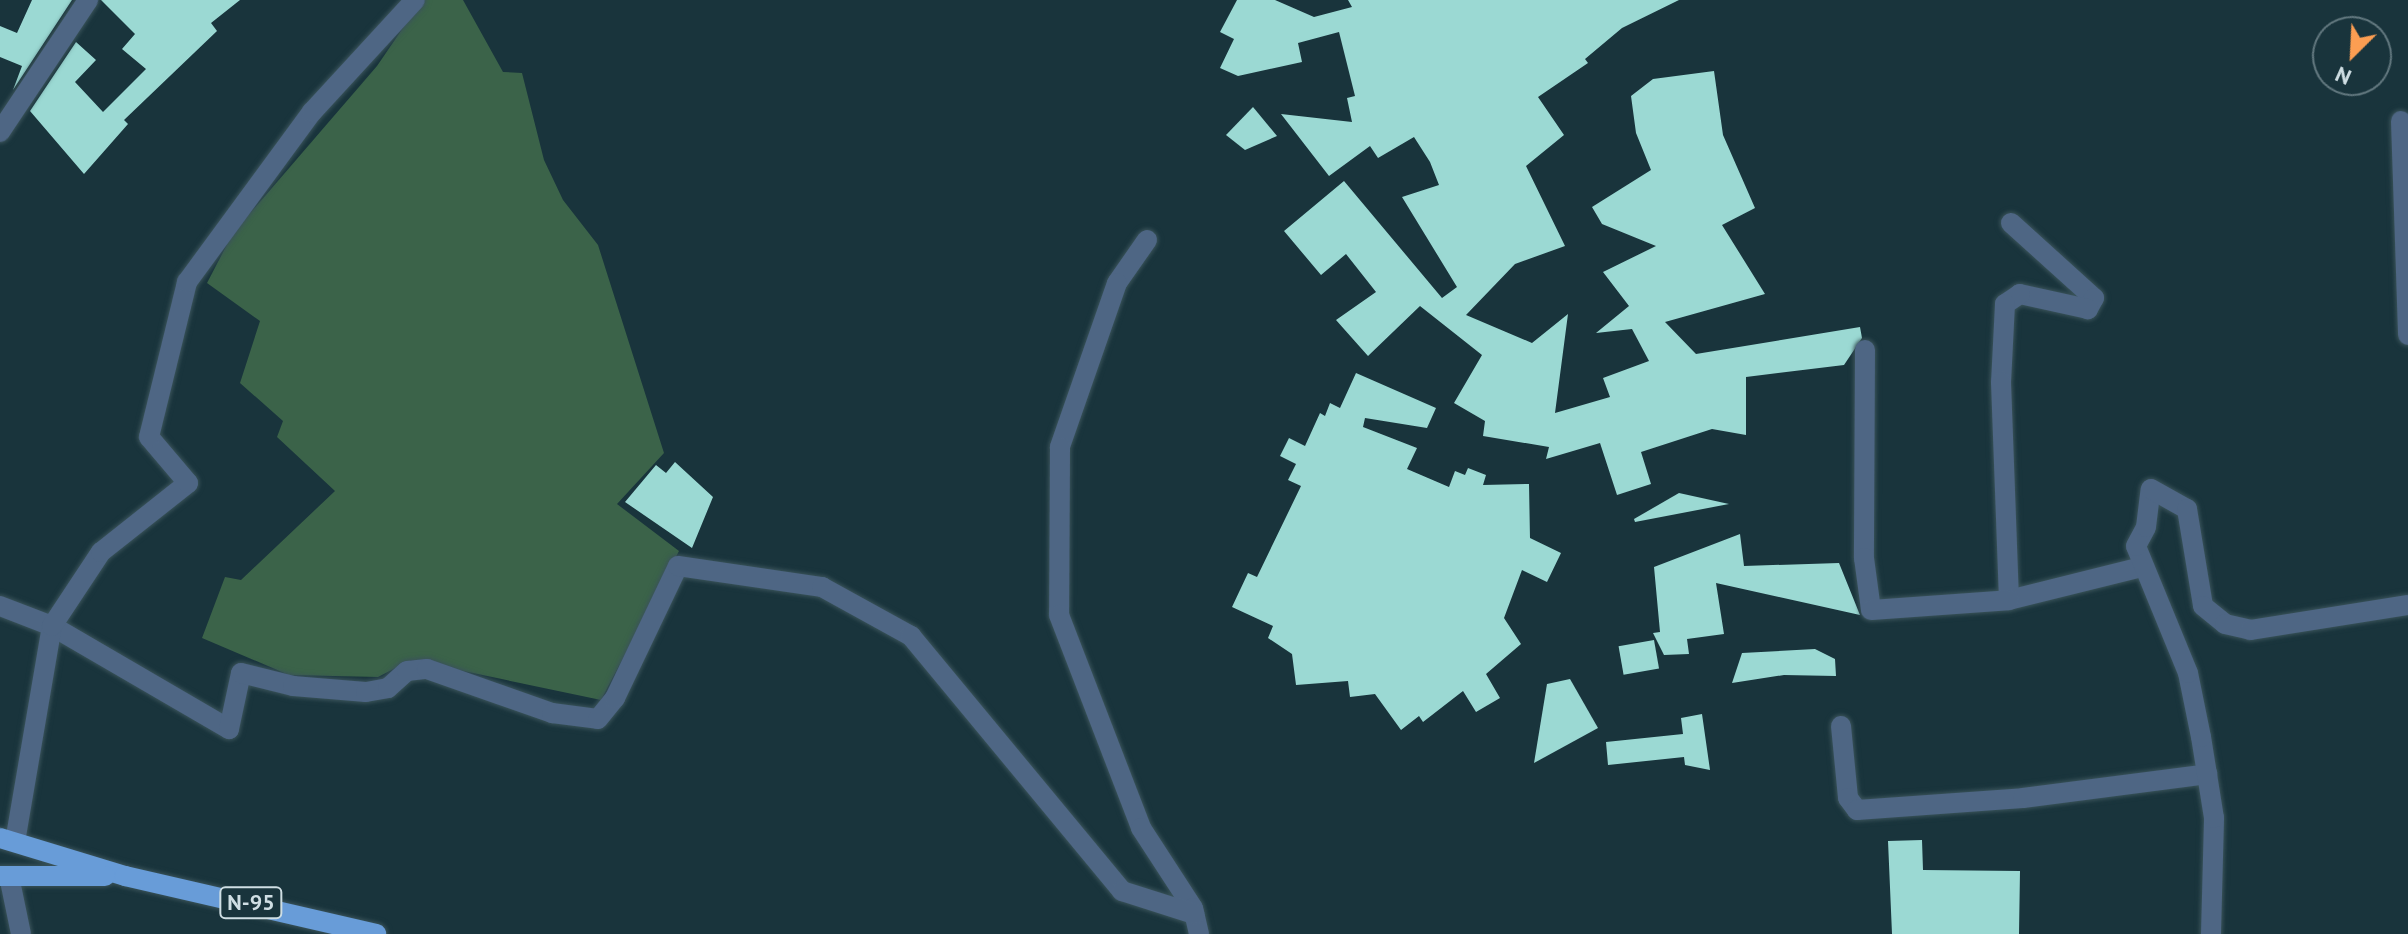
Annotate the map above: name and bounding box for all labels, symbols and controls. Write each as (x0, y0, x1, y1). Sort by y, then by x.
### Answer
north arrow (2312, 16, 2392, 96)
text: N (2331, 60, 2355, 92)
road number: N-95 (219, 885, 283, 921)

